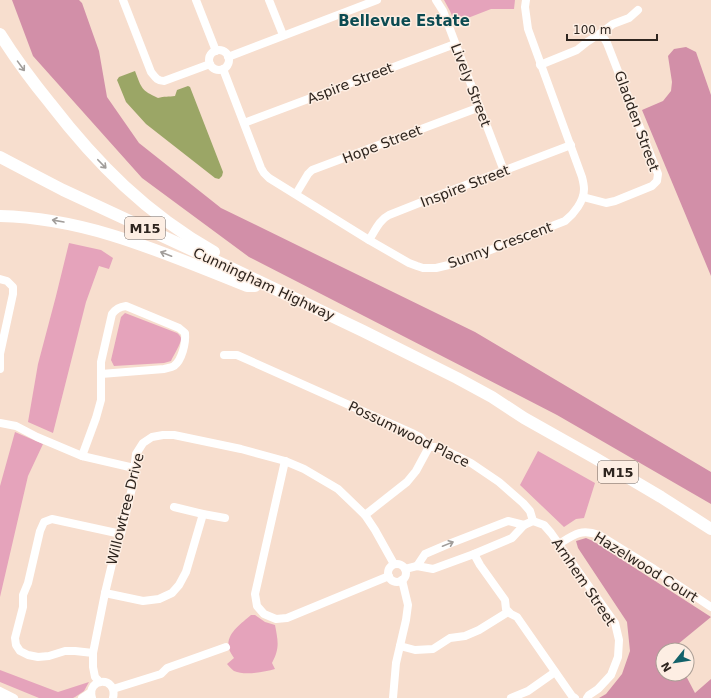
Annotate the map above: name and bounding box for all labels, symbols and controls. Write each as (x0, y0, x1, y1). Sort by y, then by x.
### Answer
district label: Bellevue Estate (338, 12, 470, 30)
scale bar (567, 16, 657, 42)
text: 100 m (573, 23, 611, 37)
street label: Lively Street (448, 41, 494, 129)
street label: Aspire Street (305, 59, 396, 107)
one-way arrow (17, 61, 26, 72)
street label: Gladden Street (611, 69, 663, 174)
street label: Hope Street (340, 121, 424, 166)
one-way arrow (97, 159, 106, 169)
street label: Inspire Street (418, 161, 512, 210)
one-way arrow (52, 217, 65, 225)
road number: M15 (125, 217, 165, 239)
street label: Sunny Crescent (446, 218, 555, 271)
street label: Cunningham Highway (191, 244, 337, 324)
one-way arrow (160, 250, 172, 258)
street label: Possumwood Place (346, 398, 472, 470)
street label: Willowtree Drive (103, 451, 147, 567)
road number: M15 (598, 461, 638, 483)
street label: Hazelwood Court (591, 529, 701, 606)
street label: Arnhem Street (549, 535, 619, 629)
one-way arrow (441, 540, 453, 548)
north arrow (655, 642, 695, 682)
text: N (659, 660, 675, 674)

